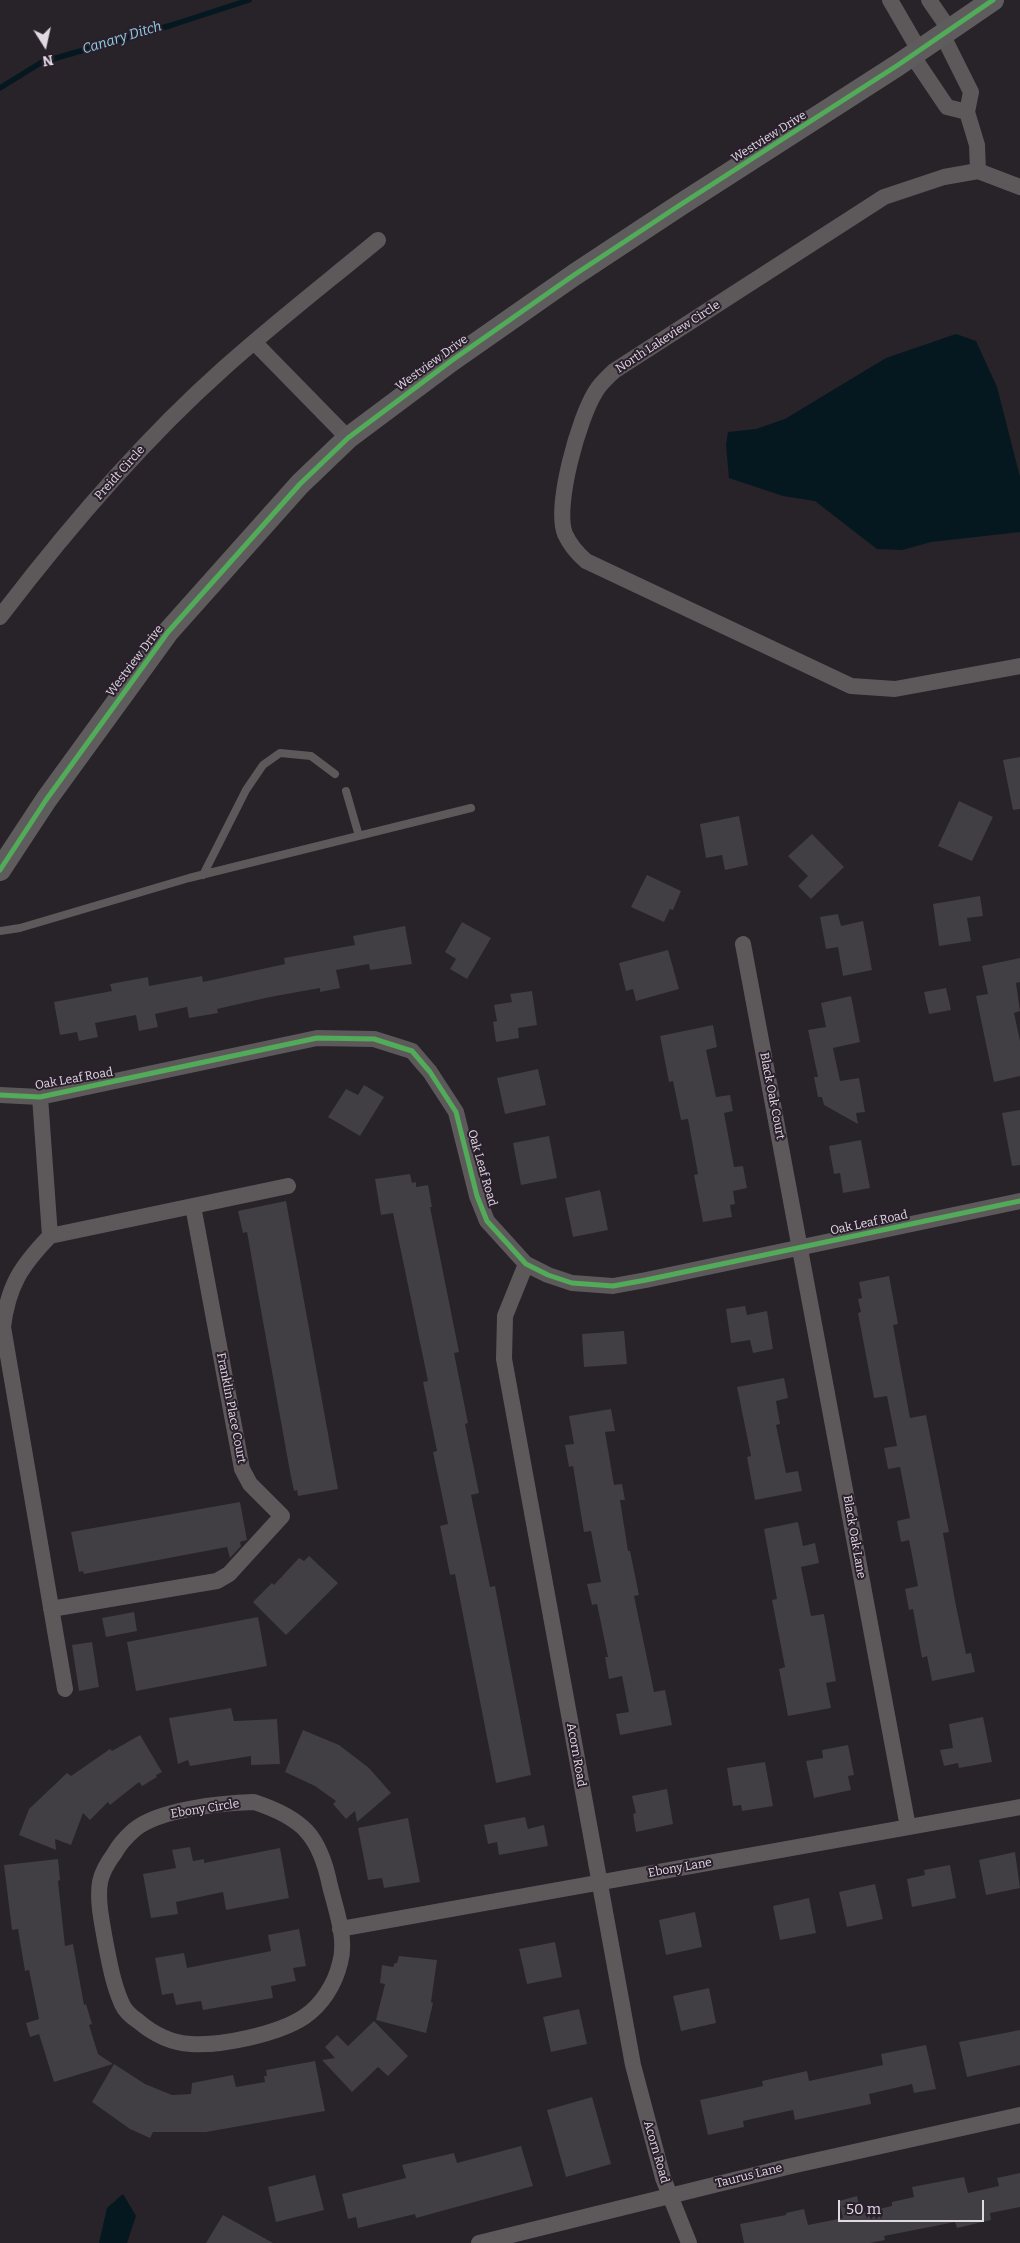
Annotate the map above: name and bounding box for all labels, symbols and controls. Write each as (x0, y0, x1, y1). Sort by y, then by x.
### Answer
water label: Canary Ditch (80, 18, 164, 58)
north arrow (20, 20, 70, 70)
text: N (41, 51, 54, 70)
street label: Westview Drive (729, 108, 809, 166)
street label: North Lakeview Circle (613, 298, 723, 376)
street label: Westview Drive (393, 332, 471, 394)
street label: Preidt Circle (92, 443, 148, 503)
street label: Westview Drive (103, 622, 167, 700)
street label: Black Oak Court (756, 1051, 788, 1141)
street label: Oak Leaf Road (34, 1065, 114, 1093)
street label: Oak Leaf Road (464, 1128, 500, 1208)
street label: Oak Leaf Road (829, 1208, 909, 1238)
street label: Franklin Place Court (213, 1351, 249, 1465)
street label: Black Oak Lane (840, 1494, 868, 1580)
street label: Acorn Road (563, 1722, 589, 1788)
street label: Ebony Circle (170, 1796, 240, 1822)
street label: Ebony Lane (647, 1855, 713, 1881)
street label: Acorn Road (640, 2119, 672, 2185)
street label: Taurus Lane (714, 2161, 784, 2191)
scale bar (840, 2190, 986, 2222)
text: 50 m (846, 2200, 881, 2218)

